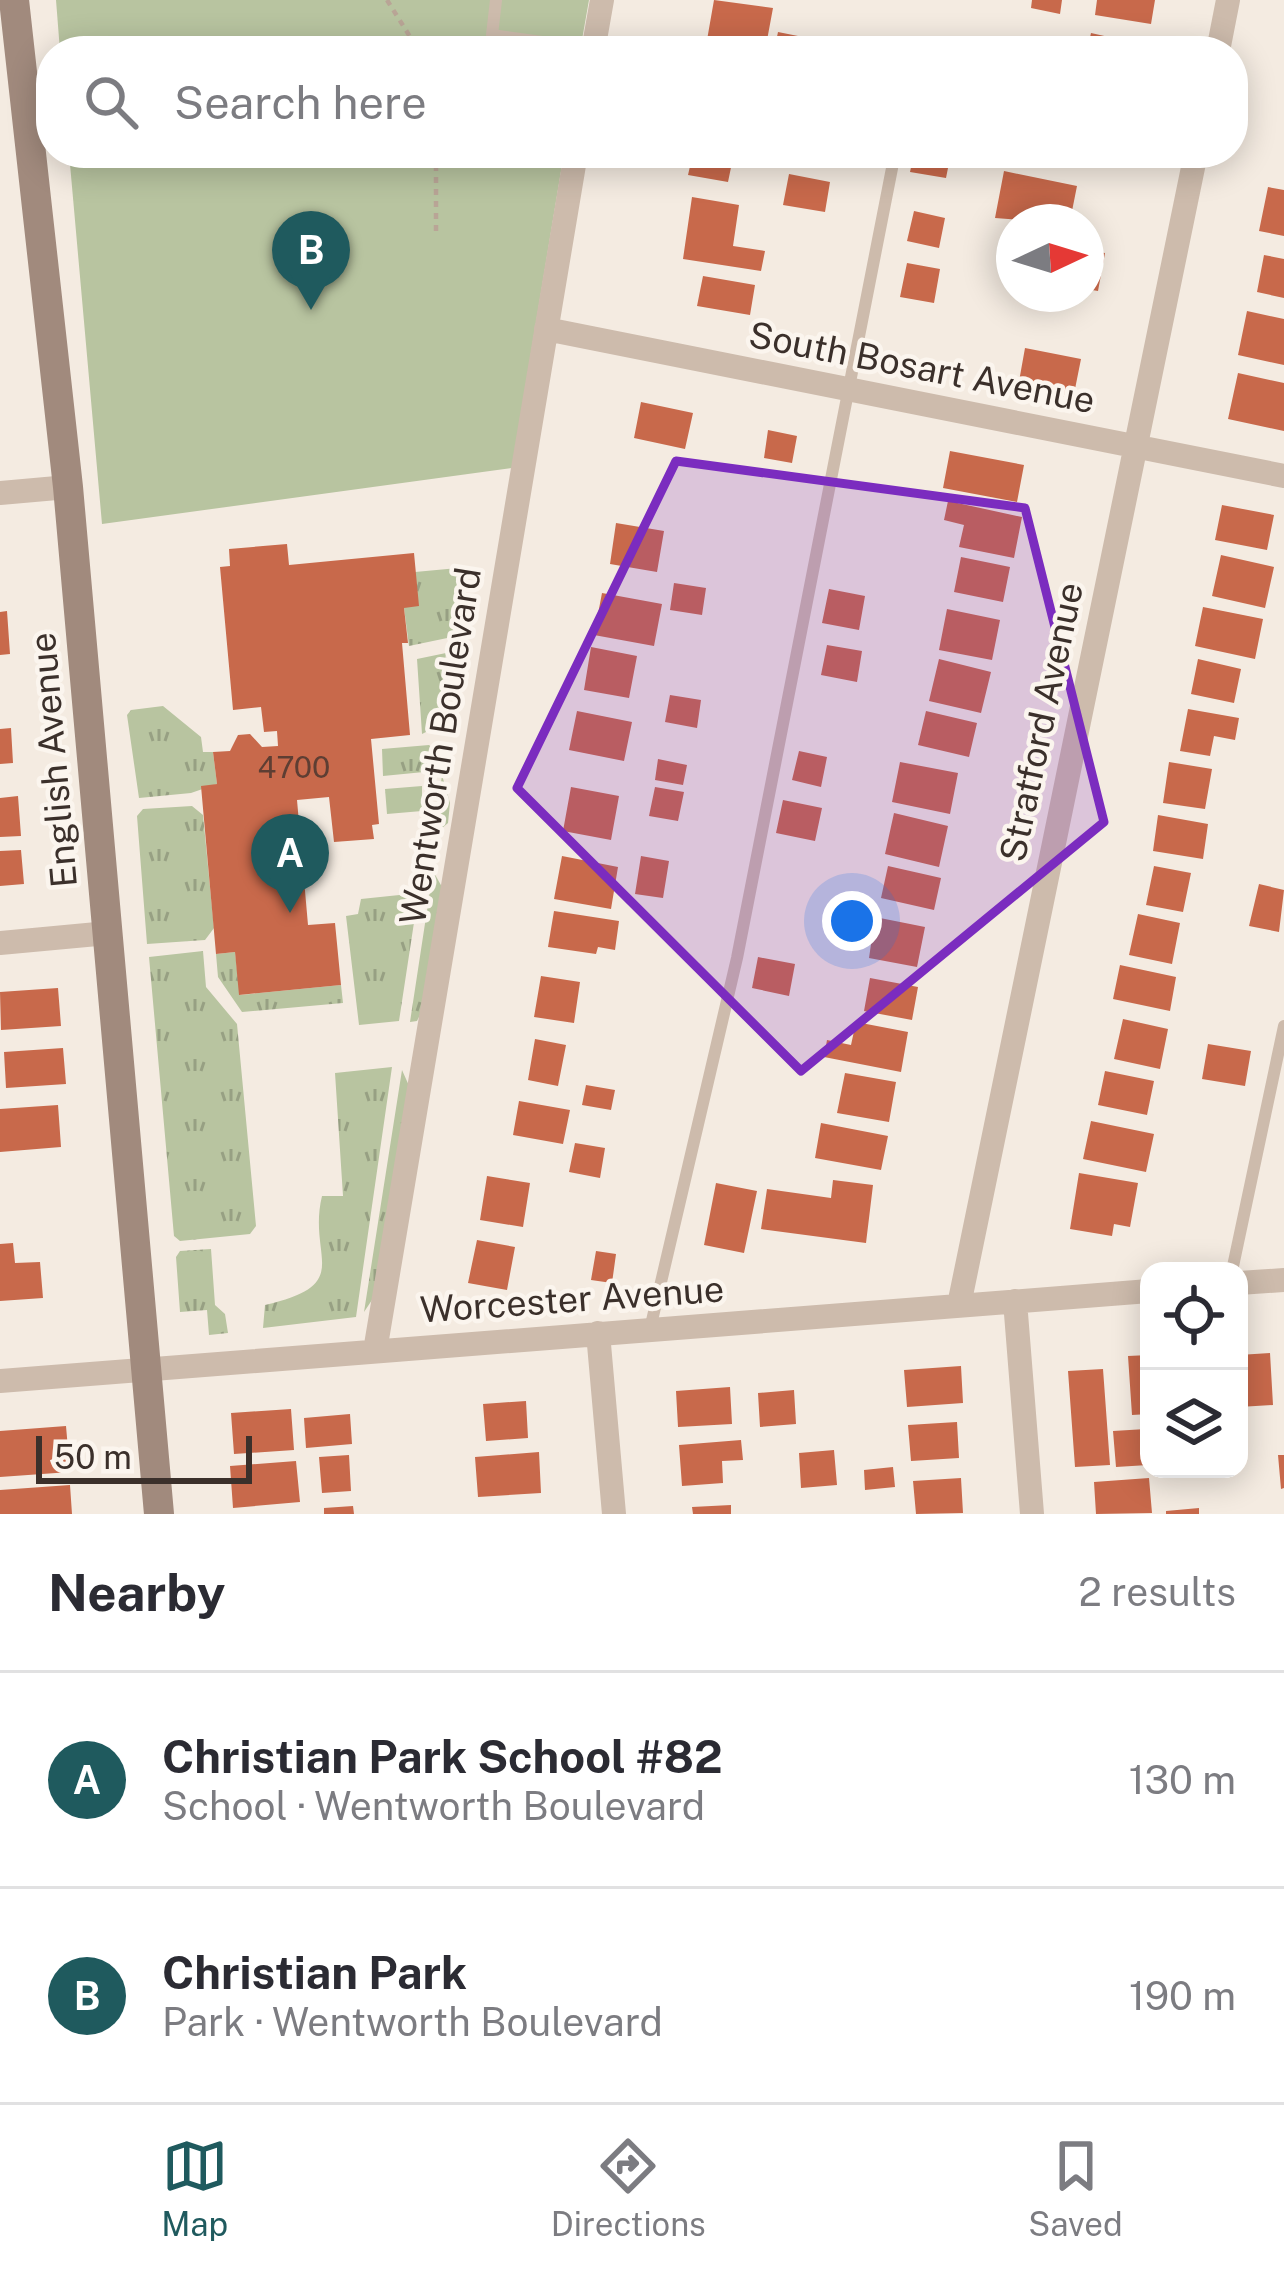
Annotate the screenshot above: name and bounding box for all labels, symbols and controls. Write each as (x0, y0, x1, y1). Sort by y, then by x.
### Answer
search box (36, 36, 1248, 168)
icon: search (78, 69, 144, 135)
text: Search here (174, 76, 427, 129)
north arrow (996, 204, 1104, 312)
pin: B (272, 211, 350, 310)
street label: South Bosart Avenue (745, 313, 1099, 421)
street label: Wentworth Boulevard (391, 565, 489, 927)
street label: Stratford Avenue (991, 578, 1091, 866)
street label: English Avenue (21, 631, 85, 889)
house number: 4700 (258, 749, 330, 785)
pin: A (251, 814, 329, 913)
your location (822, 891, 882, 951)
map controls (1140, 1262, 1248, 1478)
button: locate (1140, 1262, 1248, 1370)
street label: Worcester Avenue (419, 1267, 725, 1331)
button: layers (1140, 1370, 1248, 1478)
scale bar (36, 1430, 252, 1483)
text: 50 m (54, 1438, 132, 1476)
text: Nearby (48, 1563, 225, 1622)
text: 2 results (1079, 1569, 1236, 1615)
text: Christian Park School #82 (162, 1730, 722, 1783)
text: A (73, 1757, 101, 1803)
text: 130 m (1129, 1757, 1236, 1803)
text: School · Wentworth Boulevard (162, 1783, 705, 1829)
text: Christian Park (162, 1946, 467, 1999)
text: B (74, 1973, 100, 2019)
text: 190 m (1129, 1973, 1236, 2019)
text: Park · Wentworth Boulevard (162, 1999, 663, 2045)
tab: Map (161, 2133, 228, 2243)
tab: Directions (551, 2133, 706, 2243)
tab: Saved (1028, 2133, 1123, 2243)

